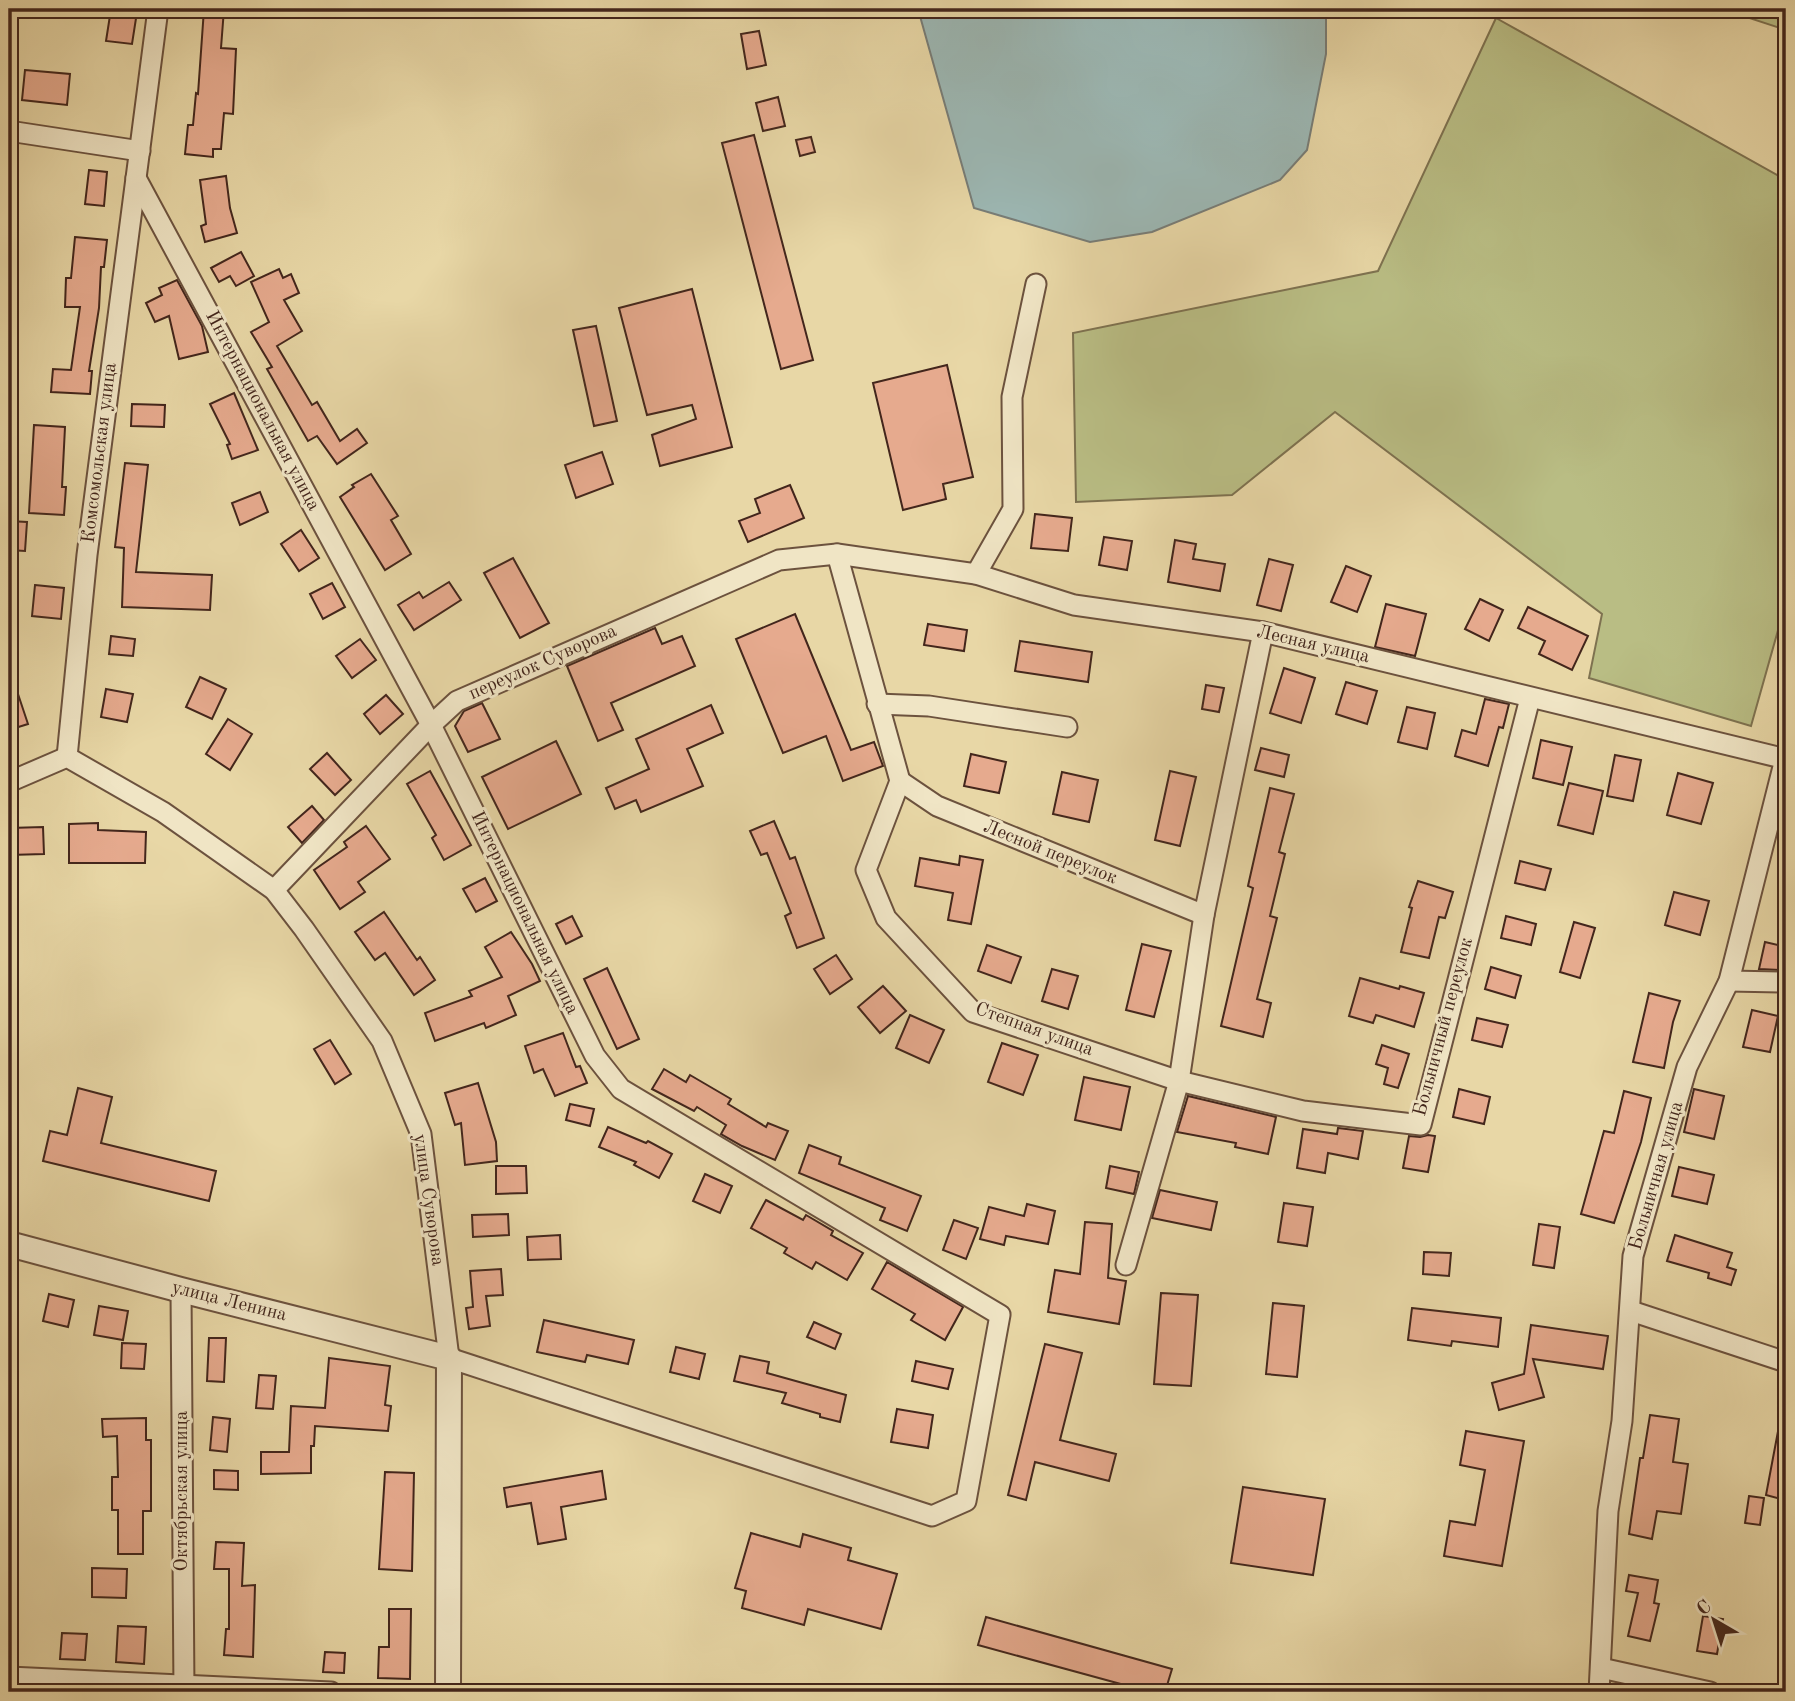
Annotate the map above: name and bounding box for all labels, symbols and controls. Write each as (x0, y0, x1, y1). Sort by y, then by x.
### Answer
street label: Интернациональная улица (201, 308, 323, 515)
street label: Комсомольская улица (79, 361, 121, 544)
street label: переулок Суворова (466, 622, 620, 704)
street label: Лесная улица (1255, 623, 1372, 667)
street label: Интернациональная улица (467, 808, 582, 1018)
street label: Лесной переулок (980, 818, 1120, 889)
street label: Больничный переулок (1411, 935, 1477, 1118)
street label: Степная улица (972, 1000, 1096, 1060)
street label: Больничная улица (1627, 1099, 1688, 1253)
street label: улица Суворова (409, 1133, 447, 1268)
street label: улица Ленина (170, 1279, 289, 1326)
street label: Октябрьская улица (173, 1410, 192, 1571)
north arrow (1680, 1586, 1750, 1656)
text: С (1694, 1597, 1716, 1620)

